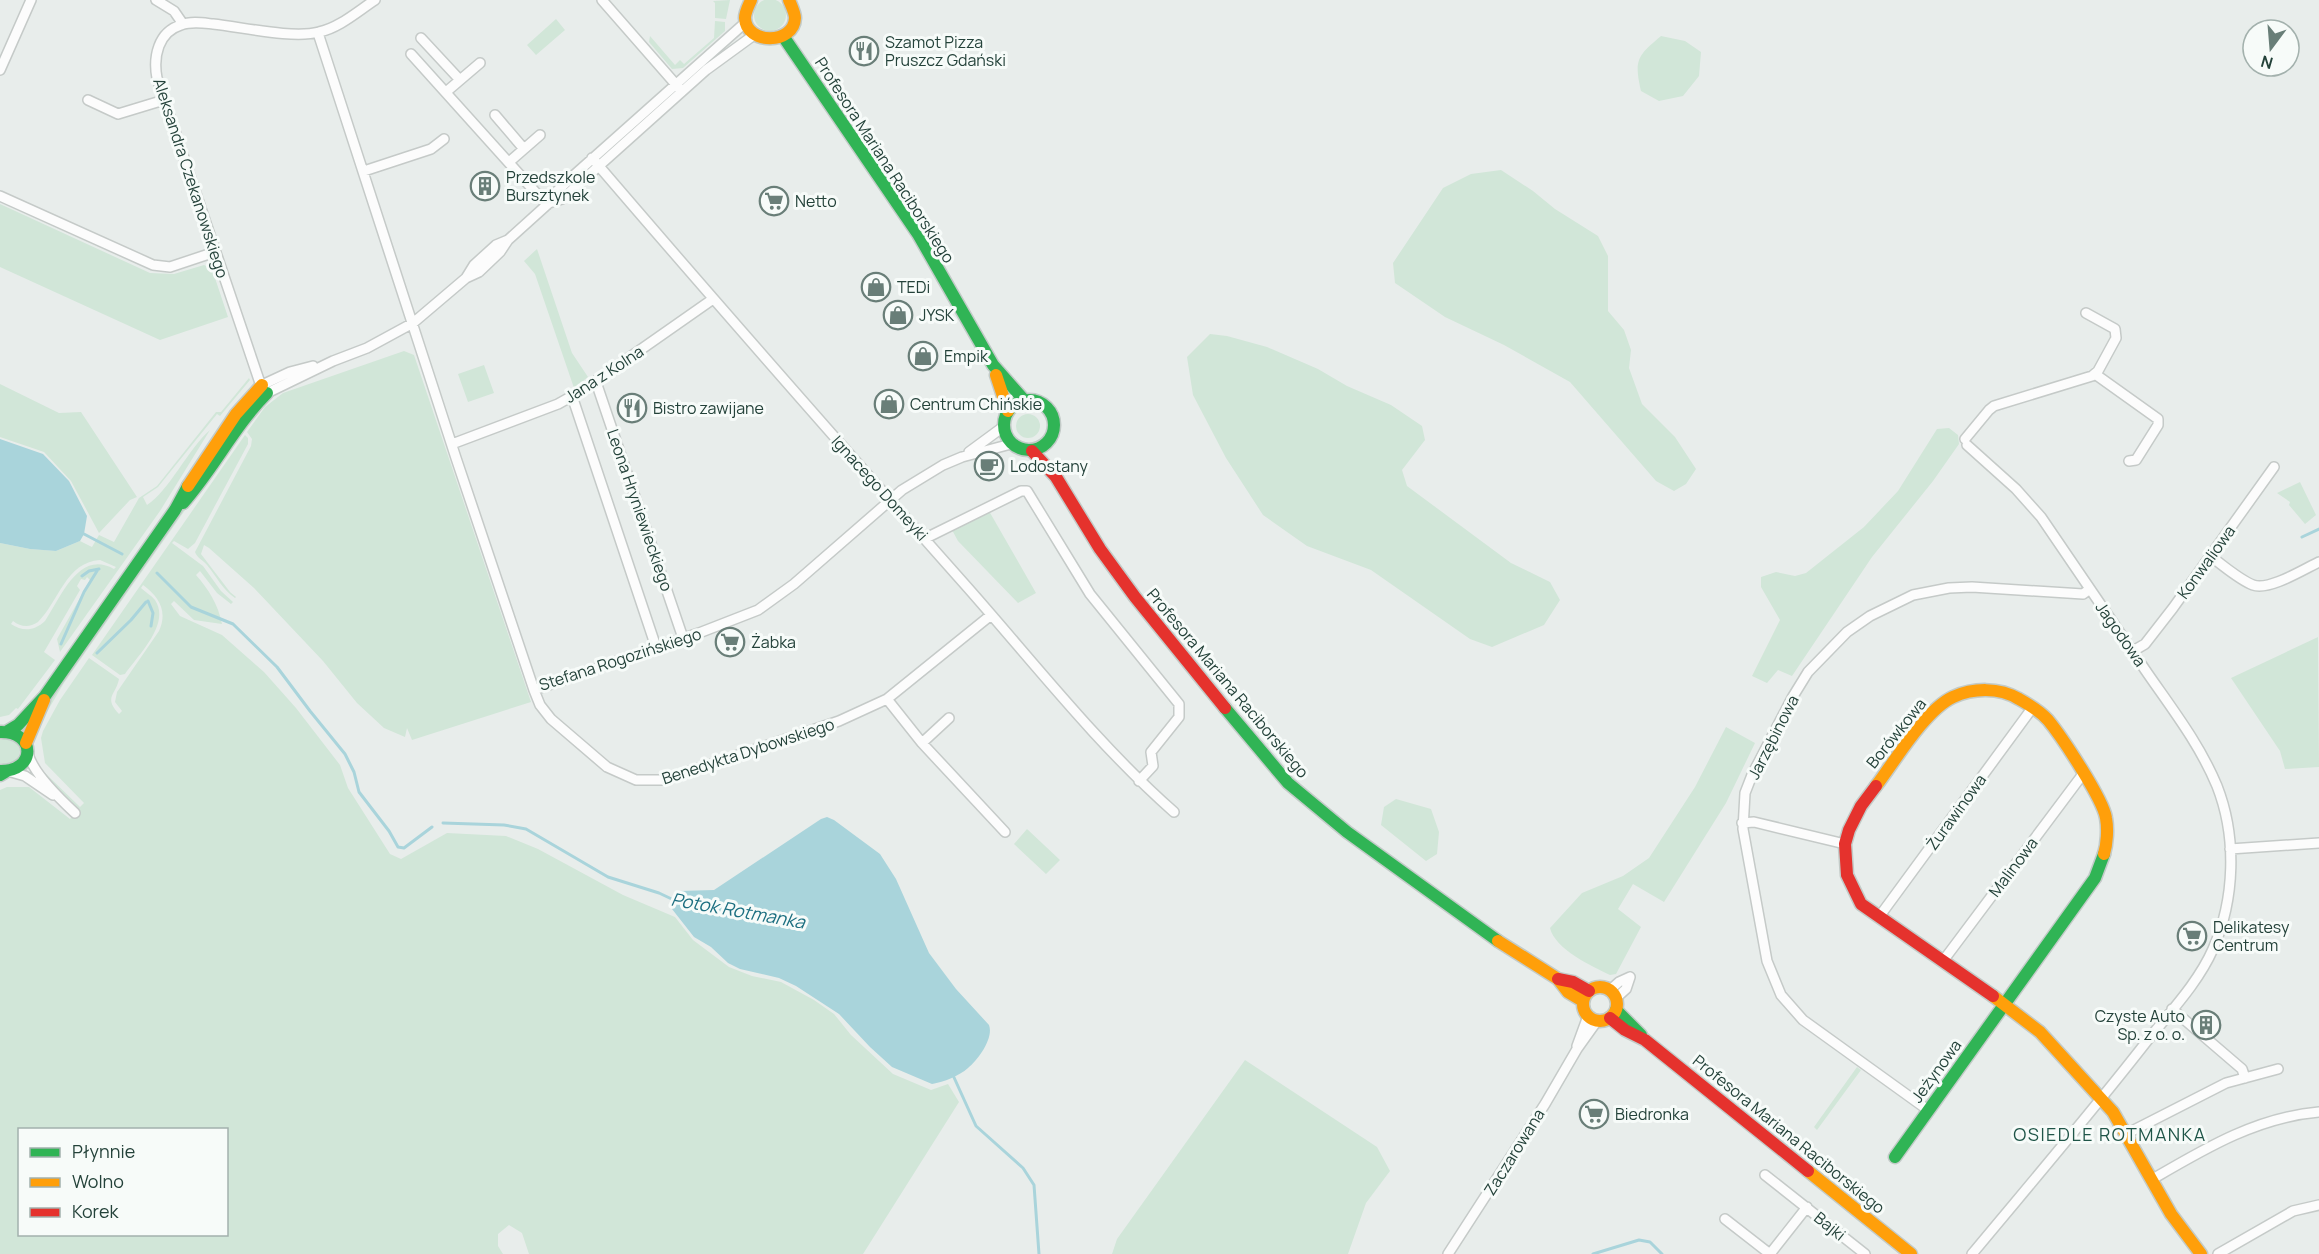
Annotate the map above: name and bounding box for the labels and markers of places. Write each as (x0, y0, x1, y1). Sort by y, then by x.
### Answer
place label: Szamot Pizza Pruszcz Gdański (885, 31, 1006, 71)
restaurant icon: Szamot Pizza Pruszcz Gdański (848, 35, 880, 67)
place label: Przedszkole Bursztynek (506, 166, 595, 206)
building icon: Przedszkole Bursztynek (469, 170, 501, 202)
supermarket icon: Netto (758, 185, 790, 217)
place label: Netto (795, 190, 837, 212)
shop icon: TEDi (860, 271, 892, 303)
place label: TEDi (897, 276, 930, 298)
shop icon: JYSK (882, 299, 914, 331)
place label: JYSK (919, 304, 955, 326)
shop icon: Empik (907, 340, 939, 372)
place label: Empik (944, 345, 989, 367)
shop icon: Centrum Chińskie (873, 388, 905, 420)
restaurant icon: Bistro zawijane (616, 392, 648, 424)
place label: Centrum Chińskie (910, 393, 1042, 415)
place label: Bistro zawijane (653, 397, 764, 419)
cafe icon: Lodostany (973, 450, 1005, 482)
place label: Lodostany (1010, 455, 1088, 477)
supermarket icon: Żabka (714, 626, 746, 658)
place label: Żabka (751, 631, 796, 653)
place label: Delikatesy Centrum (2213, 916, 2290, 956)
supermarket icon: Delikatesy Centrum (2176, 920, 2208, 952)
place label: Czyste Auto Sp. z o. o. (2095, 1005, 2185, 1045)
building icon: Czyste Auto Sp. z o. o. (2190, 1009, 2222, 1041)
supermarket icon: Biedronka (1578, 1098, 1610, 1130)
place label: Biedronka (1615, 1103, 1689, 1125)

